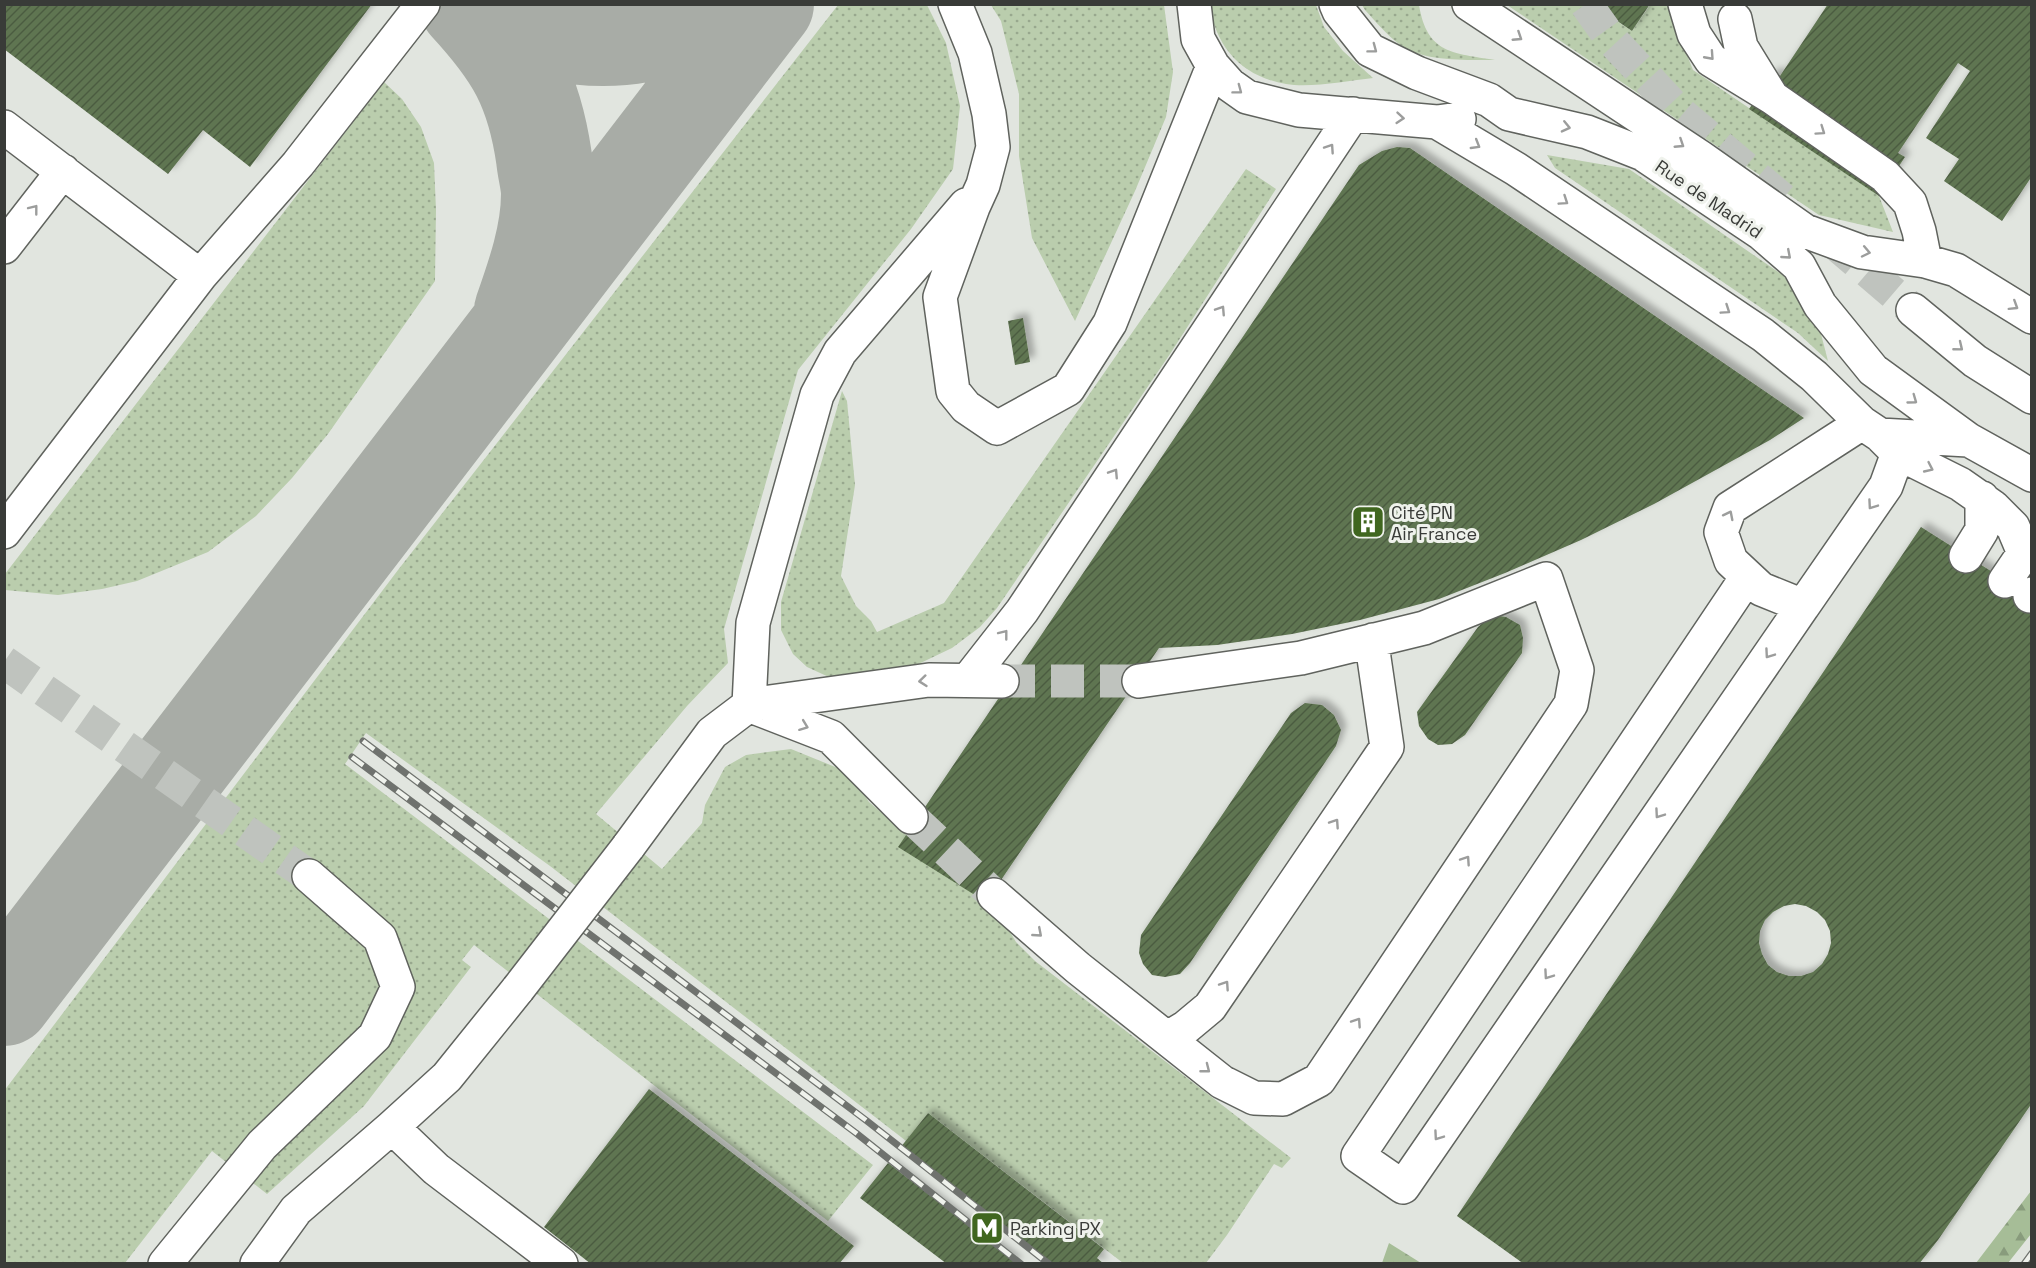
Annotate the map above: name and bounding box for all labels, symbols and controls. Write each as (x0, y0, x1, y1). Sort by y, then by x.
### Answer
one-way arrow (1511, 29, 1522, 40)
one-way arrow (1366, 42, 1377, 53)
one-way arrow (1703, 50, 1714, 60)
one-way arrow (1232, 83, 1243, 94)
one-way arrow (1395, 112, 1404, 125)
one-way arrow (1560, 119, 1570, 132)
one-way arrow (1814, 124, 1825, 135)
one-way arrow (1674, 137, 1685, 148)
one-way arrow (1470, 138, 1480, 150)
one-way arrow (1322, 144, 1333, 155)
street label: Rue de Madrid (1651, 155, 1767, 243)
one-way arrow (1558, 194, 1569, 205)
one-way arrow (26, 205, 37, 216)
one-way arrow (1860, 244, 1870, 257)
one-way arrow (1780, 248, 1791, 259)
one-way arrow (2008, 298, 2018, 310)
one-way arrow (1720, 303, 1731, 314)
one-way arrow (1213, 306, 1225, 316)
one-way arrow (1952, 340, 1963, 351)
one-way arrow (1907, 393, 1918, 404)
one-way arrow (1922, 460, 1933, 472)
one-way arrow (1107, 469, 1118, 480)
one-way arrow (1868, 498, 1879, 509)
place label: Cité PN Air France (1391, 501, 1477, 545)
building icon: Cité PN Air France (1350, 504, 1386, 540)
one-way arrow (1722, 510, 1734, 521)
one-way arrow (996, 630, 1007, 641)
one-way arrow (1766, 647, 1777, 658)
one-way arrow (918, 674, 927, 687)
one-way arrow (798, 719, 809, 731)
one-way arrow (1655, 808, 1666, 819)
one-way arrow (1328, 819, 1339, 830)
one-way arrow (1459, 856, 1470, 867)
one-way arrow (1031, 926, 1042, 937)
one-way arrow (1544, 968, 1555, 979)
one-way arrow (1218, 981, 1229, 992)
one-way arrow (1350, 1018, 1361, 1029)
one-way arrow (1200, 1062, 1211, 1073)
one-way arrow (1434, 1129, 1445, 1140)
metro station icon: Parking PX (969, 1210, 1005, 1246)
place label: Parking PX (1010, 1217, 1101, 1240)

